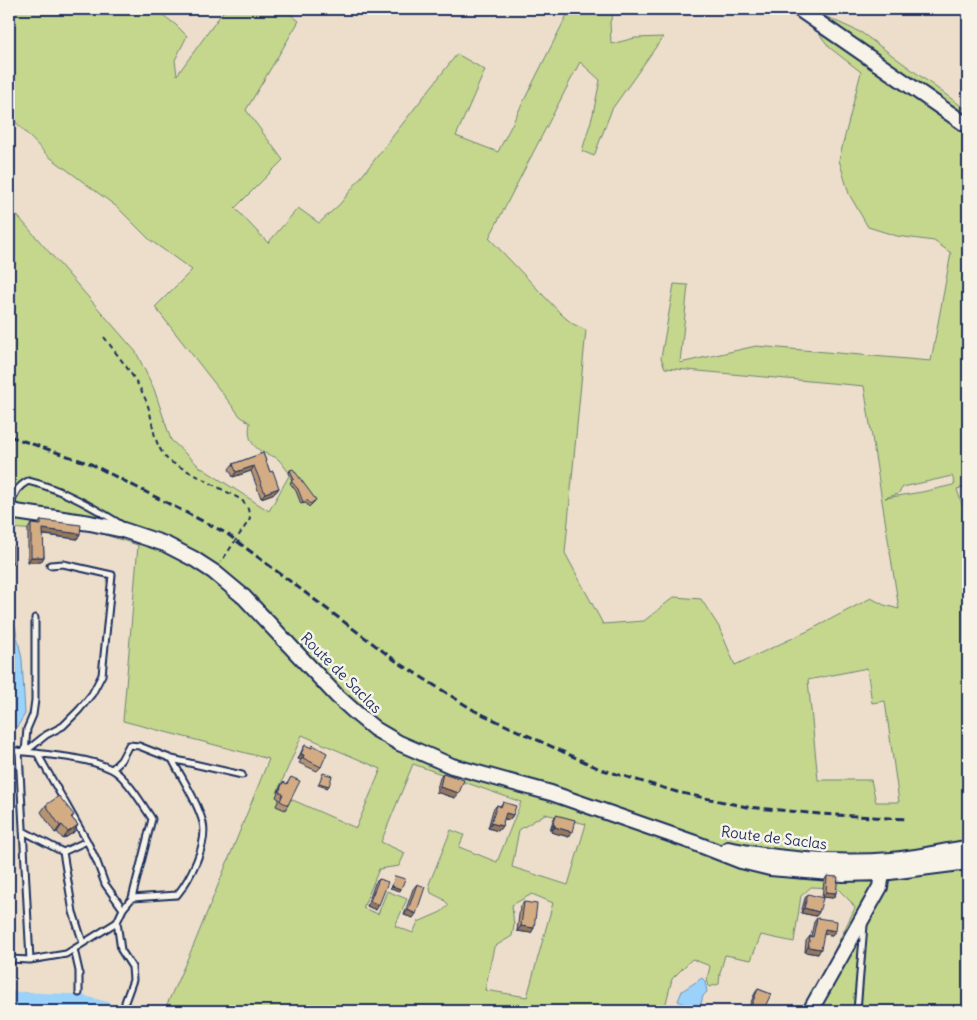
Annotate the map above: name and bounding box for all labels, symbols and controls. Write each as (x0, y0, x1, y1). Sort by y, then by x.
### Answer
street label: Route de Saclas (297, 628, 386, 717)
street label: Route de Saclas (720, 822, 828, 853)

